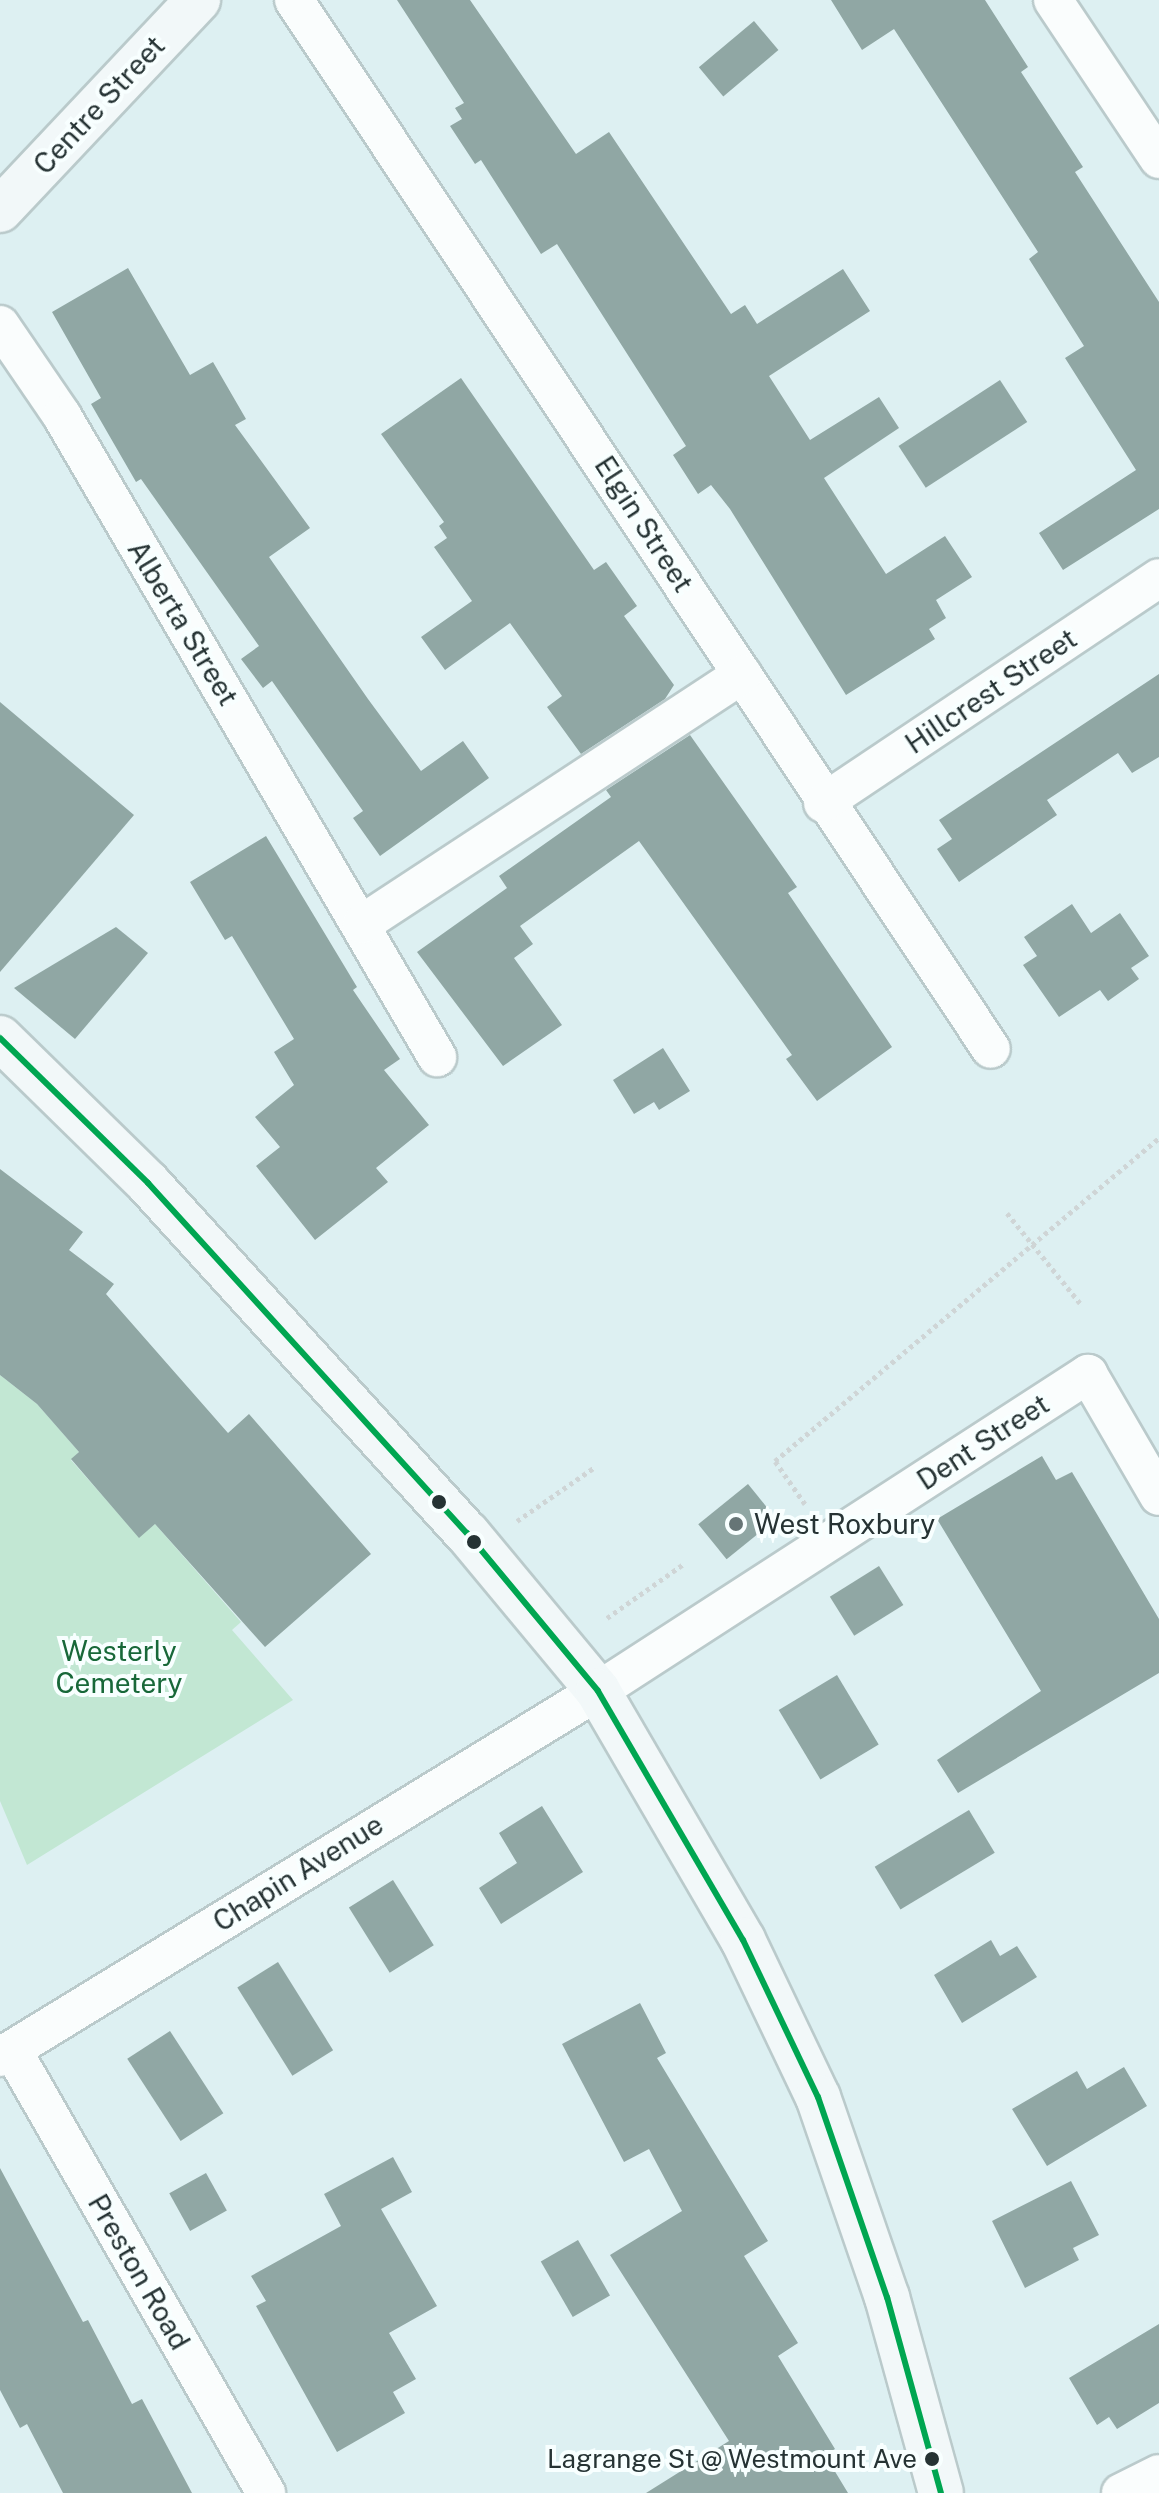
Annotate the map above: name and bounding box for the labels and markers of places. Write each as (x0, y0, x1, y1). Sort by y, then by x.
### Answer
unlabelled marker (431, 1494, 447, 1510)
place label: West Roxbury (754, 1507, 935, 1541)
marker: West Roxbury (725, 1513, 747, 1535)
unlabelled marker (466, 1534, 482, 1550)
place label: Lagrange St @ Westmount Ave (546, 2443, 917, 2475)
marker: Lagrange St @ Westmount Ave (924, 2451, 940, 2467)

